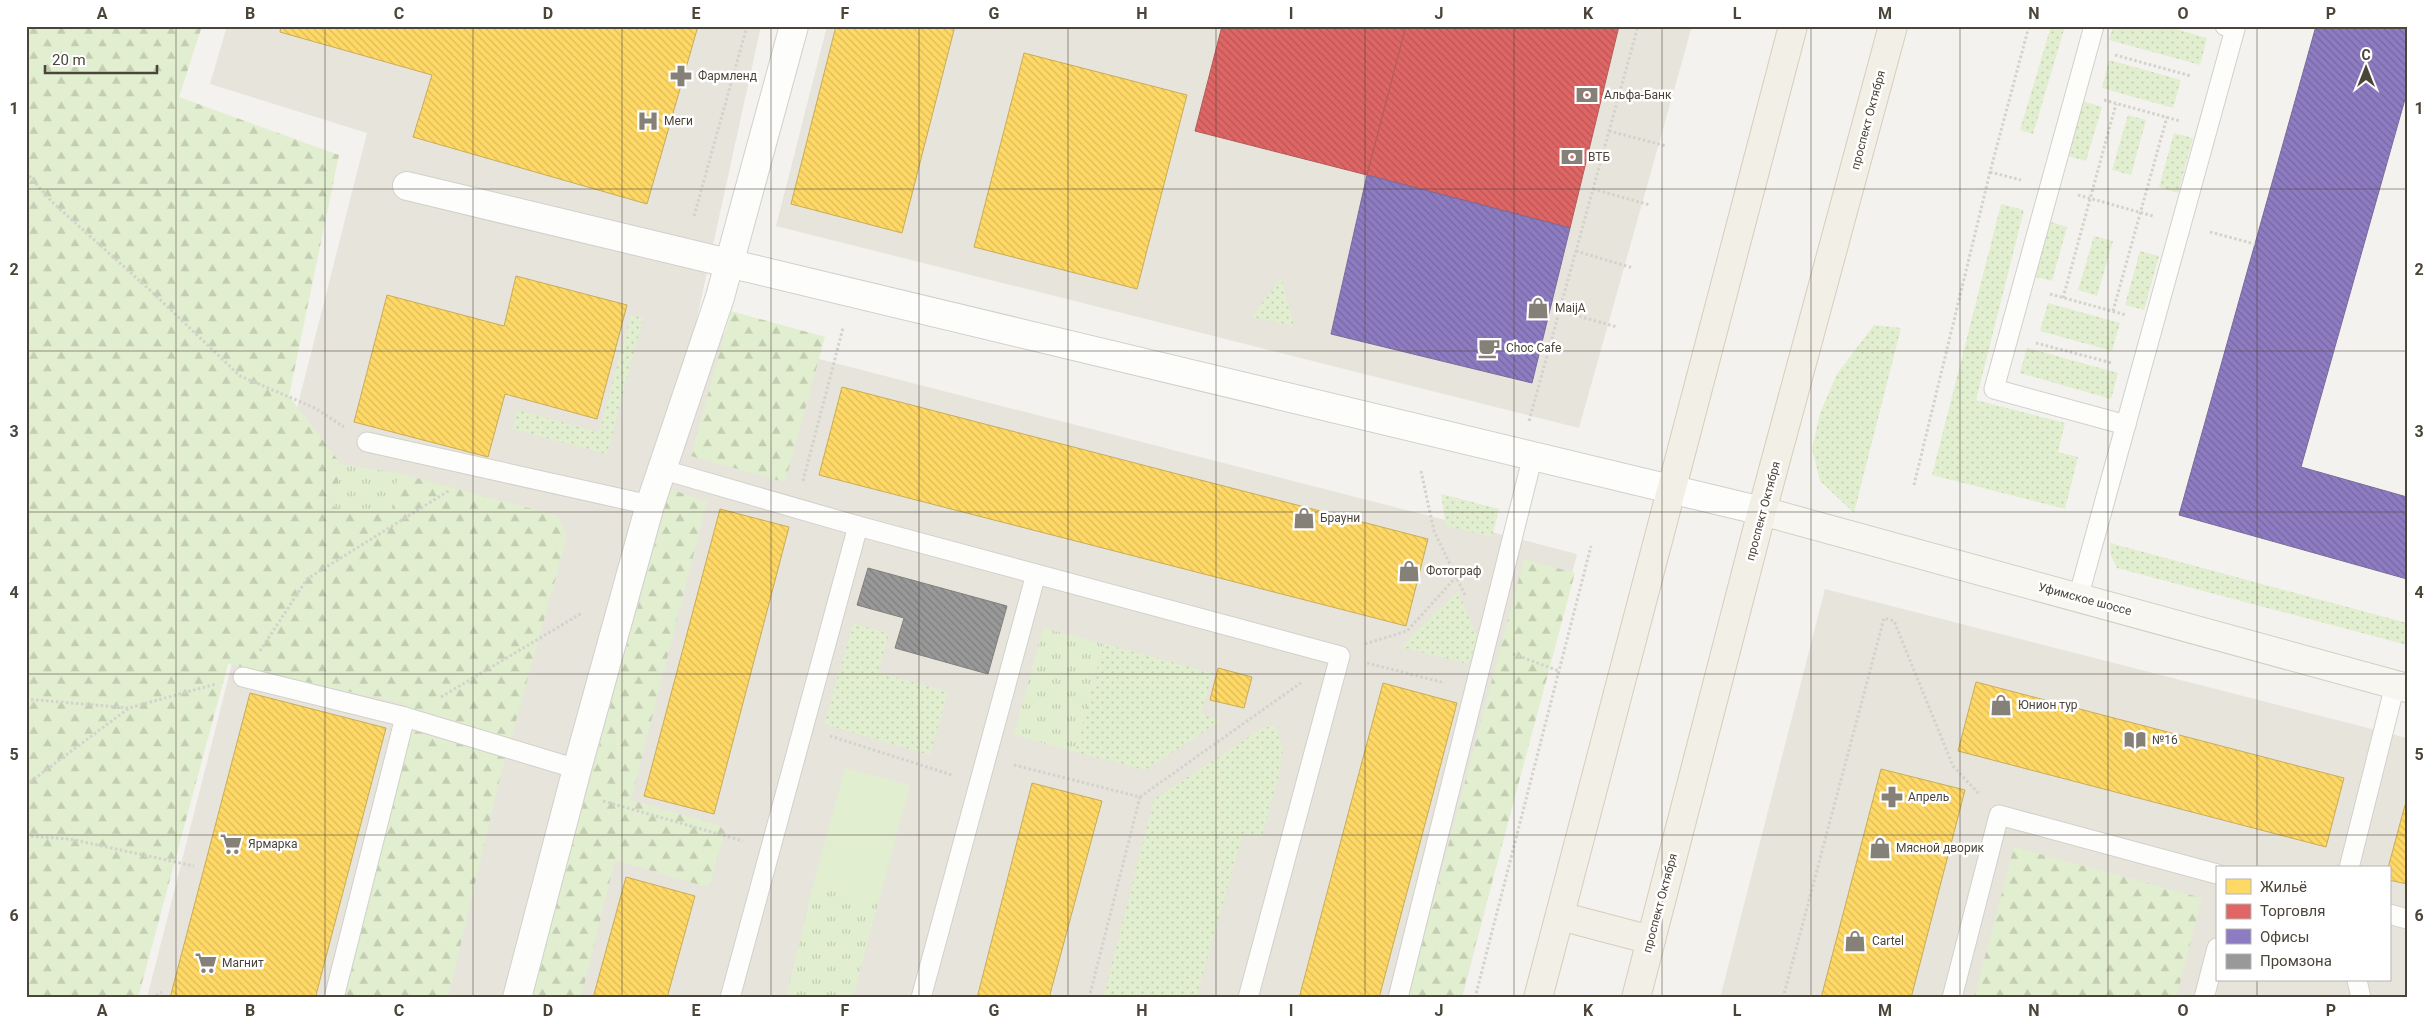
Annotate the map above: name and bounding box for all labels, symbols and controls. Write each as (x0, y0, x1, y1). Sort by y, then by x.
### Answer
text: A (97, 4, 108, 23)
text: B (245, 4, 255, 23)
text: C (394, 4, 404, 23)
text: D (543, 4, 553, 23)
text: E (692, 4, 701, 23)
text: F (841, 4, 850, 23)
text: G (989, 4, 1000, 23)
text: H (1136, 4, 1148, 23)
text: I (1289, 4, 1293, 23)
text: J (1435, 4, 1443, 23)
text: K (1583, 4, 1594, 23)
text: L (1733, 4, 1742, 23)
text: M (1878, 4, 1892, 23)
text: N (2028, 4, 2040, 23)
text: O (2177, 4, 2189, 23)
text: P (2326, 4, 2336, 23)
scale bar (45, 42, 158, 74)
north arrow (2340, 42, 2390, 92)
text: С (2361, 47, 2371, 63)
text: 20 m (52, 51, 86, 69)
pharmacy icon: Фармленд (668, 63, 694, 89)
place label: Фармленд (698, 69, 757, 83)
street label: проспект Октября (1848, 69, 1888, 171)
bank icon: Альфа-Банк (1574, 82, 1600, 108)
place label: Альфа-Банк (1604, 88, 1672, 102)
text: 1 (9, 99, 19, 118)
text: 1 (2414, 99, 2424, 118)
hospital icon: Меги (635, 108, 661, 134)
place label: Меги (664, 114, 693, 128)
bank icon: ВТБ (1559, 144, 1585, 170)
place label: ВТБ (1588, 150, 1610, 164)
text: 2 (9, 260, 19, 279)
text: 2 (2414, 260, 2424, 279)
shop icon: MaijA (1525, 295, 1551, 321)
place label: MaijA (1555, 301, 1586, 315)
cafe icon: Choc Cafe (1476, 335, 1502, 361)
place label: Choc Cafe (1506, 341, 1561, 355)
text: 3 (9, 422, 19, 441)
text: 3 (2414, 422, 2424, 441)
street label: проспект Октября (1743, 460, 1783, 562)
shop icon: Брауни (1291, 505, 1317, 531)
place label: Брауни (1320, 511, 1360, 525)
shop icon: Фотограф (1396, 558, 1422, 584)
place label: Фотограф (1426, 564, 1482, 578)
street label: Уфимское шоссе (2037, 580, 2133, 618)
text: 4 (9, 583, 19, 602)
text: 4 (2414, 583, 2424, 602)
shop icon: Юнион тур (1988, 692, 2014, 718)
place label: Юнион тур (2018, 698, 2078, 712)
library icon: №16 (2122, 727, 2148, 753)
place label: №16 (2152, 733, 2178, 747)
text: 5 (9, 745, 19, 764)
text: 5 (2414, 745, 2424, 764)
pharmacy icon: Апрель (1879, 784, 1905, 810)
place label: Апрель (1908, 790, 1949, 804)
supermarket icon: Ярмарка (218, 831, 244, 857)
shop icon: Мясной дворик (1867, 835, 1893, 861)
place label: Ярмарка (248, 837, 298, 851)
place label: Мясной дворик (1896, 841, 1985, 855)
street label: проспект Октября (1640, 852, 1680, 954)
legend (2216, 866, 2390, 982)
text: Жильё (2260, 878, 2307, 896)
text: Торговля (2260, 902, 2325, 920)
text: 6 (9, 906, 19, 925)
text: 6 (2414, 906, 2424, 925)
shop icon: Cartel (1842, 928, 1868, 954)
text: Офисы (2260, 928, 2309, 946)
place label: Cartel (1872, 934, 1904, 948)
supermarket icon: Магнит (193, 950, 219, 976)
text: Промзона (2260, 952, 2332, 970)
place label: Магнит (222, 956, 264, 970)
text: A (97, 1001, 108, 1020)
text: B (245, 1001, 255, 1020)
text: C (394, 1001, 404, 1020)
text: D (543, 1001, 553, 1020)
text: E (692, 1001, 701, 1020)
text: F (841, 1001, 850, 1020)
text: G (989, 1001, 1000, 1020)
text: H (1136, 1001, 1148, 1020)
text: I (1289, 1001, 1293, 1020)
text: J (1435, 1001, 1443, 1020)
text: K (1583, 1001, 1594, 1020)
text: L (1733, 1001, 1742, 1020)
text: M (1878, 1001, 1892, 1020)
text: N (2028, 1001, 2040, 1020)
text: O (2177, 1001, 2189, 1020)
text: P (2326, 1001, 2336, 1020)

